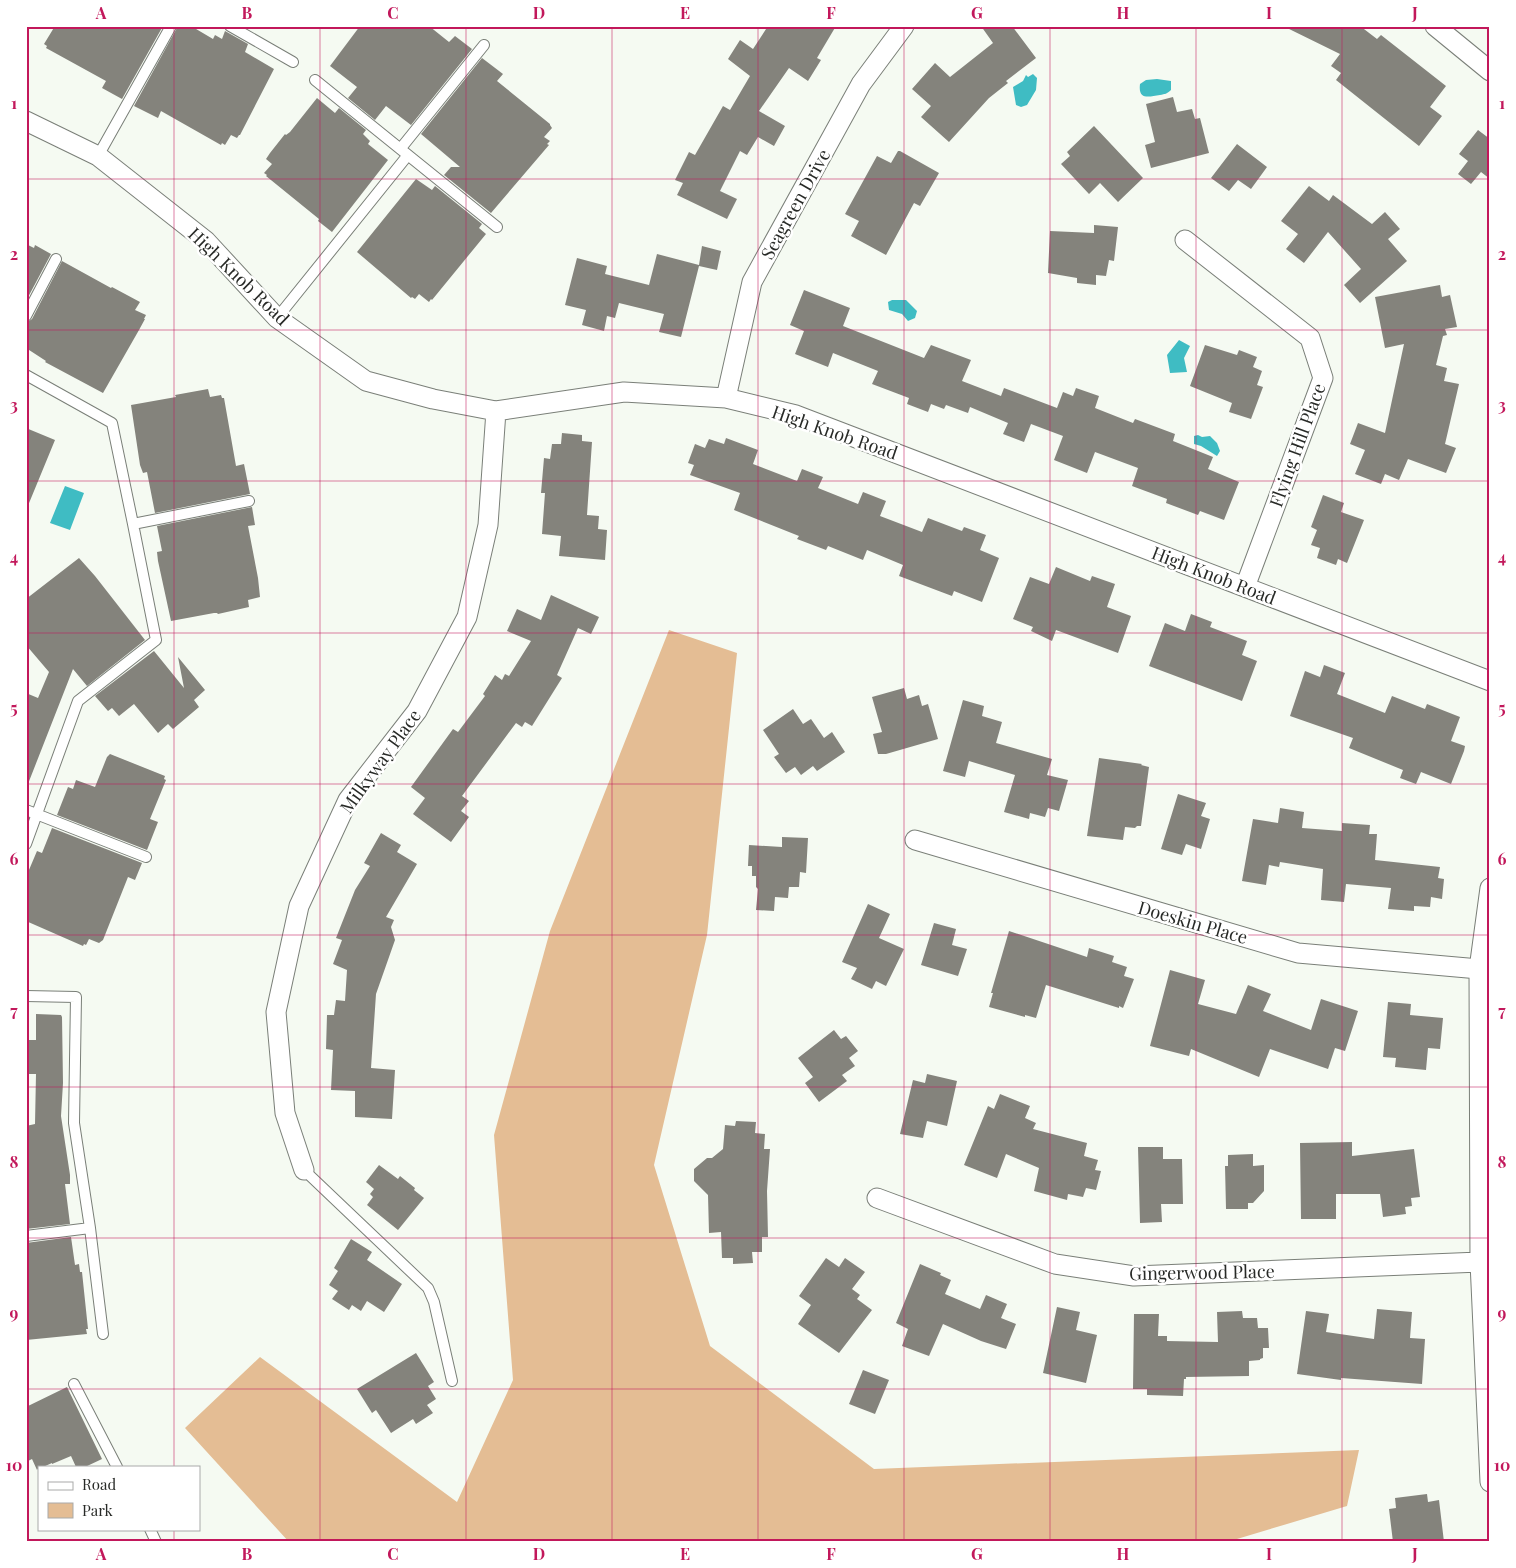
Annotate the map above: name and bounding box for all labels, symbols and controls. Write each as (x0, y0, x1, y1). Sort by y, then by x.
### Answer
text: A (95, 2, 107, 23)
text: B (242, 2, 253, 23)
text: C (387, 2, 399, 23)
text: D (533, 2, 545, 23)
text: E (680, 2, 690, 23)
text: F (826, 2, 836, 23)
text: G (971, 2, 983, 23)
text: H (1117, 2, 1130, 23)
text: I (1266, 2, 1272, 23)
text: J (1411, 2, 1418, 23)
text: 1 (11, 92, 17, 113)
text: 1 (1499, 92, 1505, 113)
street label: Seagreen Drive (755, 145, 835, 263)
street label: High Knob Road (183, 222, 295, 331)
text: 2 (10, 243, 18, 264)
text: 2 (1498, 243, 1506, 264)
street label: Flying Hill Place (1263, 380, 1331, 510)
text: 3 (10, 394, 18, 415)
text: 3 (1498, 394, 1506, 415)
street label: High Knob Road (769, 399, 902, 465)
street label: High Knob Road (1148, 540, 1280, 610)
text: 4 (10, 546, 18, 567)
text: 4 (1498, 546, 1506, 567)
text: 5 (10, 697, 18, 718)
text: 5 (1498, 697, 1506, 718)
street label: Milkyway Place (334, 704, 426, 818)
text: 6 (10, 848, 19, 869)
text: 6 (1498, 848, 1507, 869)
street label: Doeskin Place (1135, 895, 1251, 949)
text: 7 (10, 1000, 18, 1021)
text: 7 (1498, 1000, 1506, 1021)
text: 8 (10, 1151, 19, 1172)
text: 8 (1498, 1151, 1507, 1172)
street label: Gingerwood Place (1129, 1259, 1275, 1285)
text: 9 (10, 1302, 19, 1323)
text: 9 (1498, 1302, 1507, 1323)
text: 10 (6, 1454, 22, 1475)
text: 10 (1494, 1454, 1510, 1475)
legend (38, 1466, 200, 1530)
text: Road (82, 1474, 116, 1494)
text: Park (82, 1500, 114, 1520)
text: A (95, 1543, 107, 1564)
text: B (242, 1543, 253, 1564)
text: C (387, 1543, 399, 1564)
text: D (533, 1543, 545, 1564)
text: E (680, 1543, 690, 1564)
text: F (826, 1543, 836, 1564)
text: G (971, 1543, 983, 1564)
text: H (1117, 1543, 1130, 1564)
text: I (1266, 1543, 1272, 1564)
text: J (1411, 1543, 1418, 1564)

